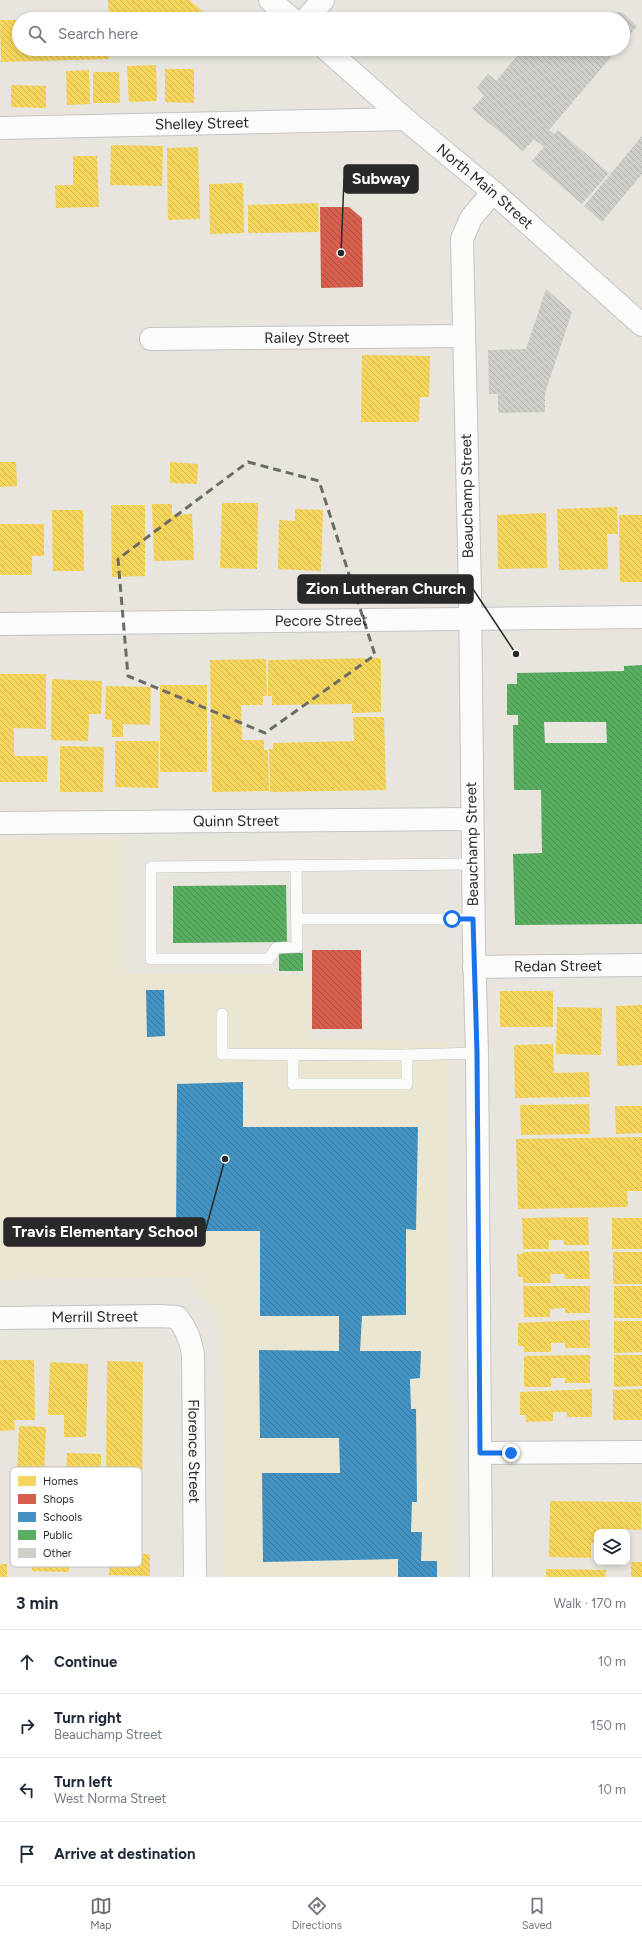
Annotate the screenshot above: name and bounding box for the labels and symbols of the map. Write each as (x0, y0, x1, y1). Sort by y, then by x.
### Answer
street label: Shelley Street (155, 113, 250, 134)
street label: North Main Street (433, 140, 537, 233)
callout: Subway (344, 165, 418, 193)
text: Subway (352, 169, 411, 188)
street label: Railey Street (264, 328, 350, 347)
street label: Beauchamp Street (457, 433, 477, 559)
callout: Zion Lutheran Church (298, 575, 473, 603)
text: Zion Lutheran Church (306, 579, 466, 598)
street label: Pecore Street (275, 611, 368, 630)
street label: Beauchamp Street (462, 781, 482, 907)
street label: Quinn Street (193, 812, 279, 830)
route start (443, 910, 461, 928)
street label: Redan Street (514, 956, 603, 976)
callout: Travis Elementary School (4, 1218, 205, 1246)
text: Travis Elementary School (12, 1222, 198, 1241)
street label: Merrill Street (51, 1307, 139, 1326)
street label: Florence Street (184, 1399, 203, 1504)
route end (502, 1444, 520, 1462)
legend (10, 1467, 142, 1567)
text: Homes (43, 1475, 78, 1488)
text: Shops (43, 1493, 74, 1506)
text: Schools (43, 1511, 82, 1524)
text: Public (43, 1529, 73, 1542)
text: Other (43, 1547, 72, 1560)

